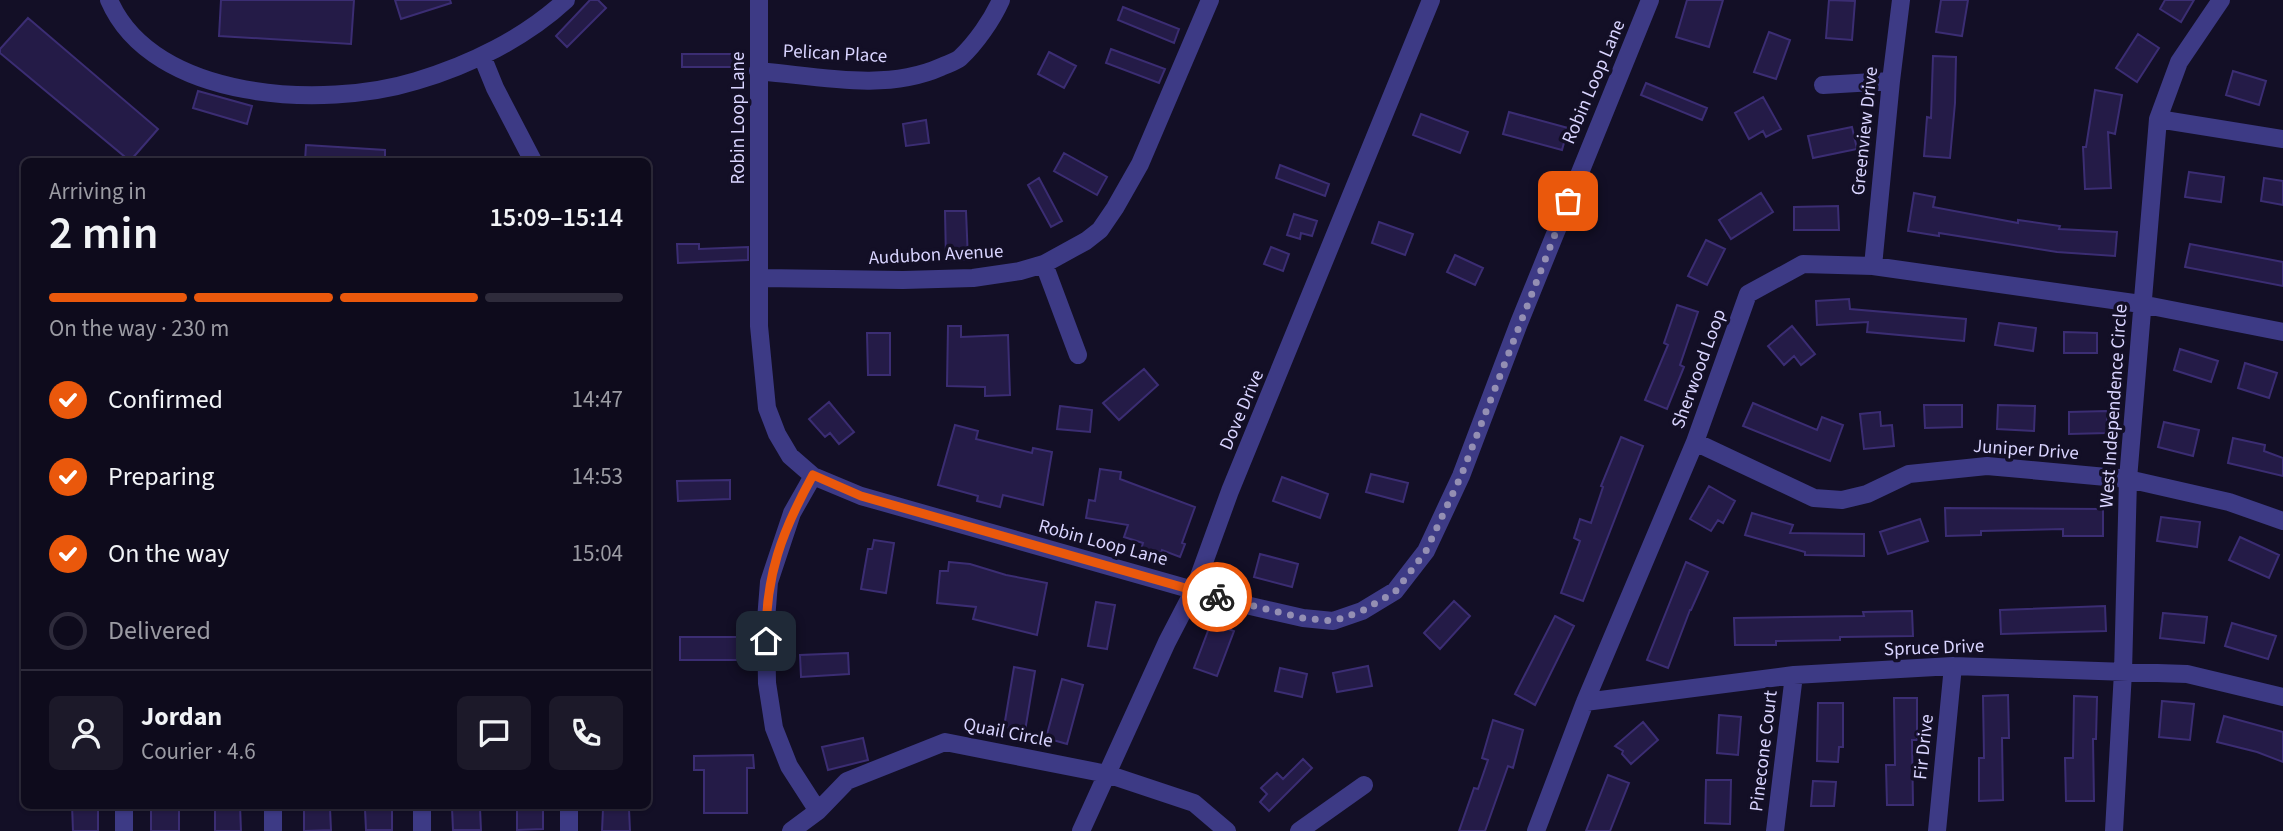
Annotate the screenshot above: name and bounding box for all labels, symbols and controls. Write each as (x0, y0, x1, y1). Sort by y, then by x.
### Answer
street label: Robin Loop Lane (1556, 16, 1632, 148)
street label: Pelican Place (782, 38, 888, 70)
street label: Robin Loop Lane (725, 52, 752, 184)
street label: Greenview Drive (1845, 65, 1885, 197)
pin (1538, 171, 1598, 231)
text: Arriving in (49, 175, 147, 208)
icon: bag (1549, 182, 1587, 220)
text: 15:09–15:14 (490, 199, 623, 236)
text: 2 min (49, 201, 158, 266)
street label: Audubon Avenue (868, 238, 1004, 272)
street label: West Independence Circle (2093, 303, 2135, 509)
street label: Sherwood Loop (1665, 305, 1733, 433)
text: On the way · 230 m (49, 312, 229, 345)
street label: Dove Drive (1213, 366, 1271, 454)
icon: check (49, 381, 87, 419)
text: Confirmed (108, 381, 223, 418)
text: 14:47 (572, 383, 623, 416)
street label: Juniper Drive (1972, 433, 2080, 467)
icon: check (49, 458, 87, 496)
text: Preparing (108, 458, 214, 495)
text: 14:53 (572, 460, 623, 493)
street label: Robin Loop Lane (1035, 513, 1171, 573)
icon: check (49, 535, 87, 573)
text: On the way (108, 535, 229, 572)
text: 15:04 (572, 537, 623, 570)
courier (1182, 562, 1252, 632)
icon: bike (1198, 578, 1236, 616)
pin (736, 611, 796, 671)
text: Delivered (108, 612, 211, 649)
icon: home (747, 622, 785, 660)
street label: Spruce Drive (1883, 633, 1985, 663)
street label: Pinecone Court (1743, 688, 1785, 813)
button: person (49, 696, 123, 770)
button: chat (457, 696, 531, 770)
button: phone (549, 696, 623, 770)
text: Jordan (141, 698, 222, 735)
street label: Quail Circle (961, 711, 1055, 755)
street label: Fir Drive (1907, 713, 1941, 781)
text: Courier · 4.6 (141, 735, 256, 768)

